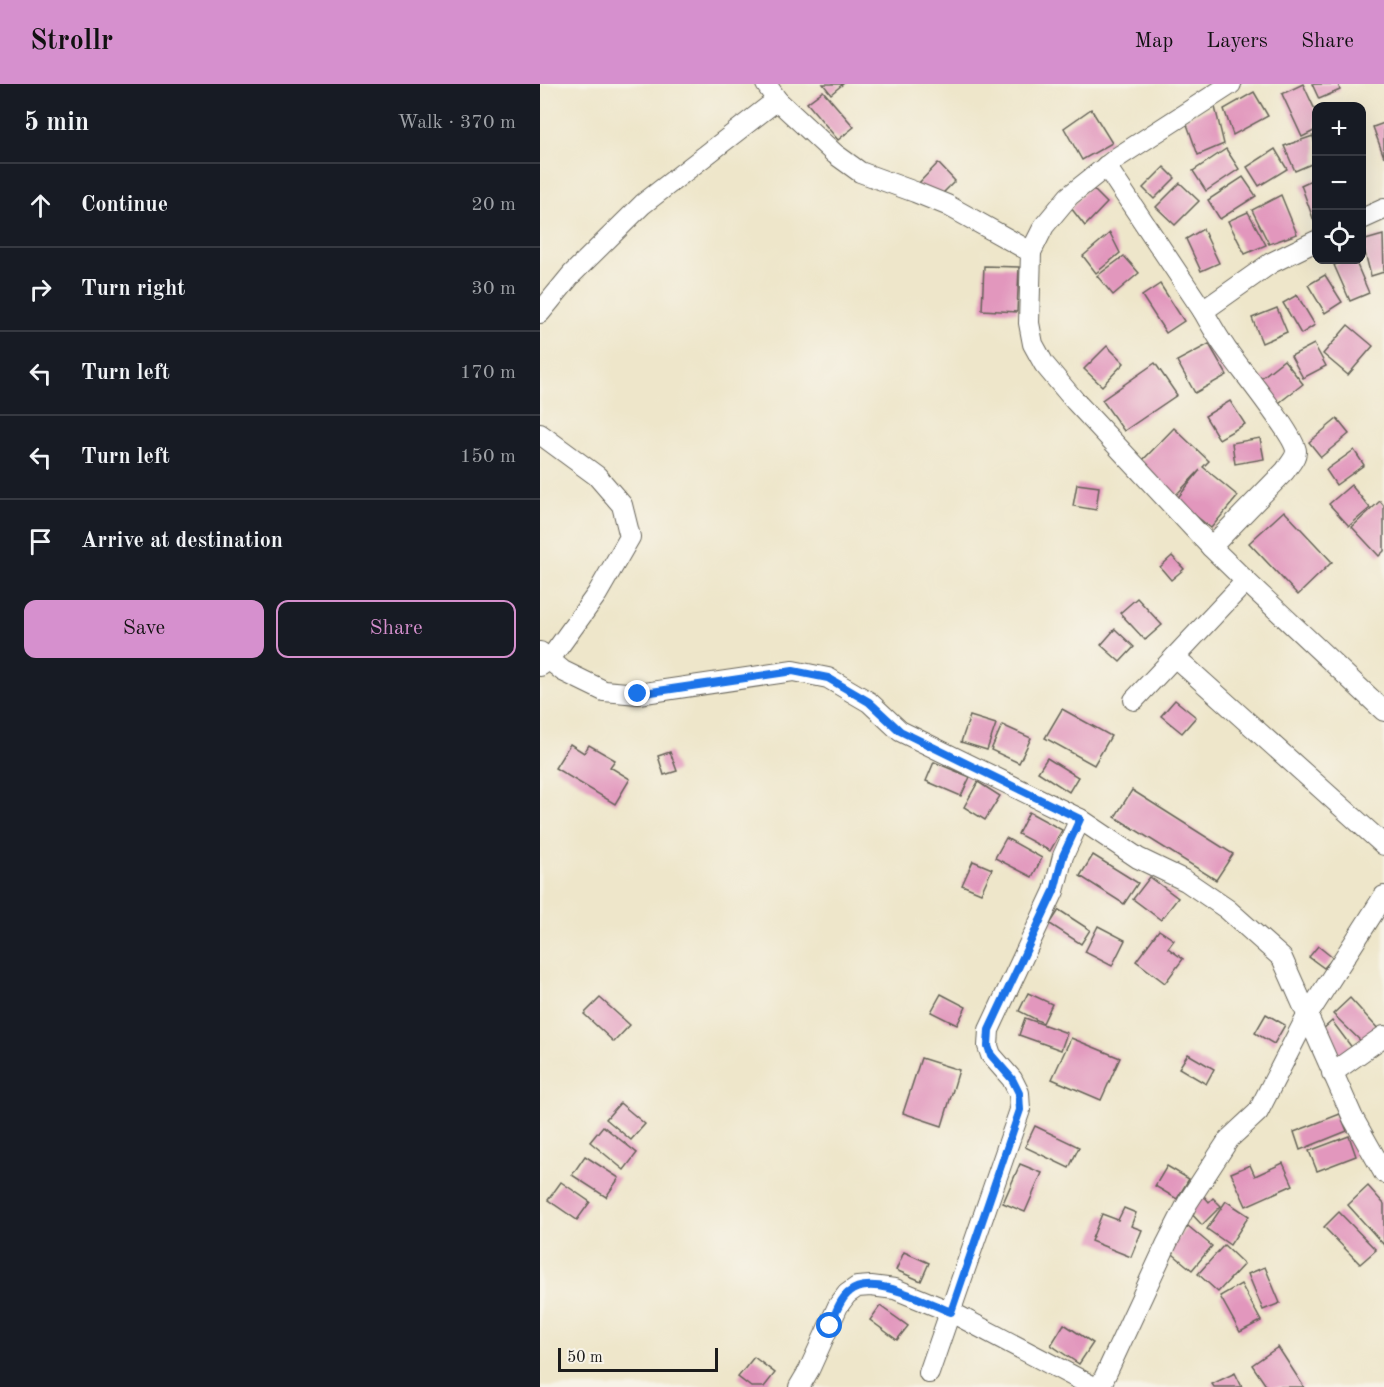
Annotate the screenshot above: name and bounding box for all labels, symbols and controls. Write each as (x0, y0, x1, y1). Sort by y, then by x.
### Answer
text: Strollr (30, 28, 113, 56)
text: Map (1134, 31, 1173, 52)
text: Layers (1206, 31, 1268, 52)
text: Share (1301, 31, 1354, 52)
map controls (1312, 102, 1366, 264)
button: + (1312, 102, 1366, 156)
text: 5 min (24, 110, 89, 136)
text: Walk · 370 m (397, 113, 516, 133)
button: − (1312, 156, 1366, 210)
icon: ahead (24, 189, 57, 222)
text: Continue (81, 194, 168, 216)
text: 20 m (471, 195, 516, 215)
button: locate (1312, 210, 1366, 264)
icon: right (24, 273, 57, 306)
text: Turn right (81, 278, 185, 300)
text: 30 m (471, 279, 516, 299)
icon: left (24, 357, 57, 390)
text: Turn left (81, 362, 170, 384)
text: 170 m (460, 363, 516, 383)
icon: left (24, 441, 57, 474)
text: Turn left (81, 446, 170, 468)
text: 150 m (460, 447, 516, 467)
icon: arrive (24, 525, 57, 558)
text: Arrive at destination (81, 530, 283, 552)
button: Save (24, 600, 264, 658)
button: Share (276, 600, 516, 658)
route end (624, 680, 650, 706)
route start (816, 1312, 842, 1338)
scale bar (558, 1345, 718, 1372)
text: 50 m (567, 1350, 603, 1366)

